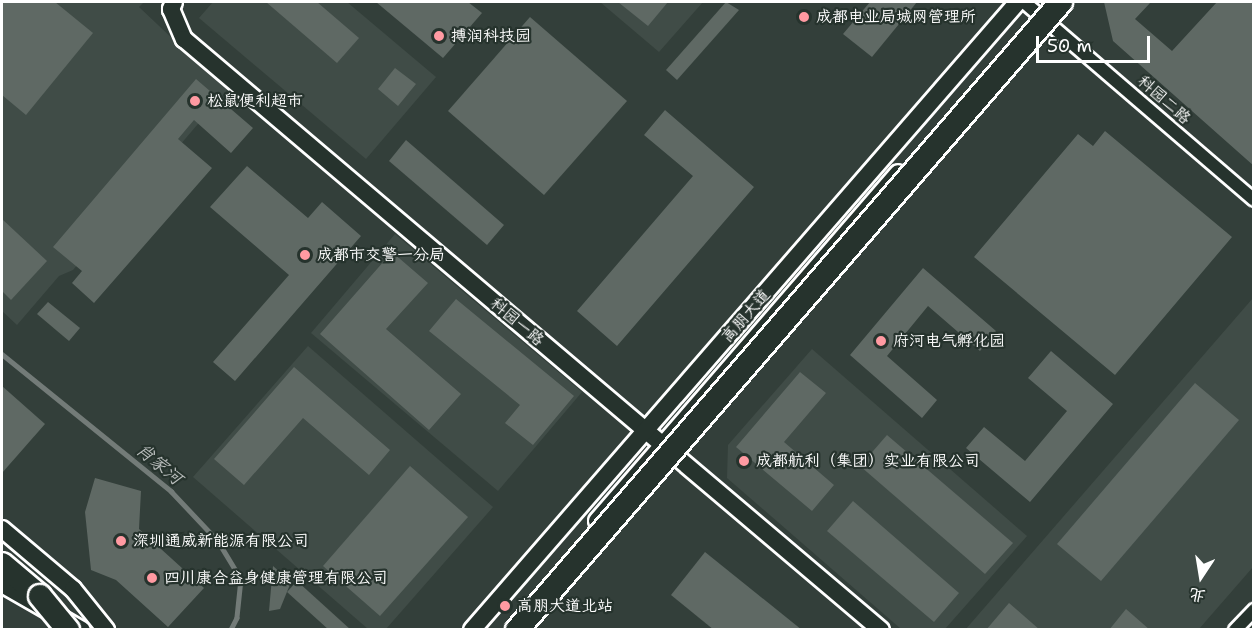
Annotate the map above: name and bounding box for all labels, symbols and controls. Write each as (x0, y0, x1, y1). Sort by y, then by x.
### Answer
place label: 成都电业局城网管理所 (816, 7, 976, 27)
marker: 成都电业局城网管理所 (797, 10, 811, 24)
scale bar (1039, 24, 1153, 62)
place label: 搏润科技园 (451, 26, 531, 46)
marker: 搏润科技园 (432, 29, 446, 43)
text: 50 m (1047, 34, 1092, 58)
street label: 科园二路 (1134, 72, 1194, 128)
place label: 松鼠便利超市 (207, 91, 303, 111)
marker: 松鼠便利超市 (188, 94, 202, 108)
place label: 成都市交警一分局 (317, 245, 445, 265)
marker: 成都市交警一分局 (298, 248, 312, 262)
street label: 高朋大道 (718, 286, 774, 346)
street label: 科园一路 (486, 294, 548, 350)
place label: 府河电气孵化园 (893, 331, 1005, 351)
marker: 府河电气孵化园 (874, 334, 888, 348)
water label: 肖家河 (131, 438, 187, 490)
place label: 成都航利（集团）实业有限公司 (756, 451, 980, 471)
marker: 成都航利（集团）实业有限公司 (737, 454, 751, 468)
place label: 深圳通威新能源有限公司 (133, 531, 309, 551)
marker: 深圳通威新能源有限公司 (114, 534, 128, 548)
north arrow (1171, 547, 1231, 607)
place label: 四川康合益身健康管理有限公司 (164, 568, 388, 588)
marker: 四川康合益身健康管理有限公司 (145, 571, 159, 585)
text: 北 (1187, 583, 1207, 607)
place label: 高朋大道北站 (517, 596, 613, 616)
marker: 高朋大道北站 (498, 599, 512, 613)

